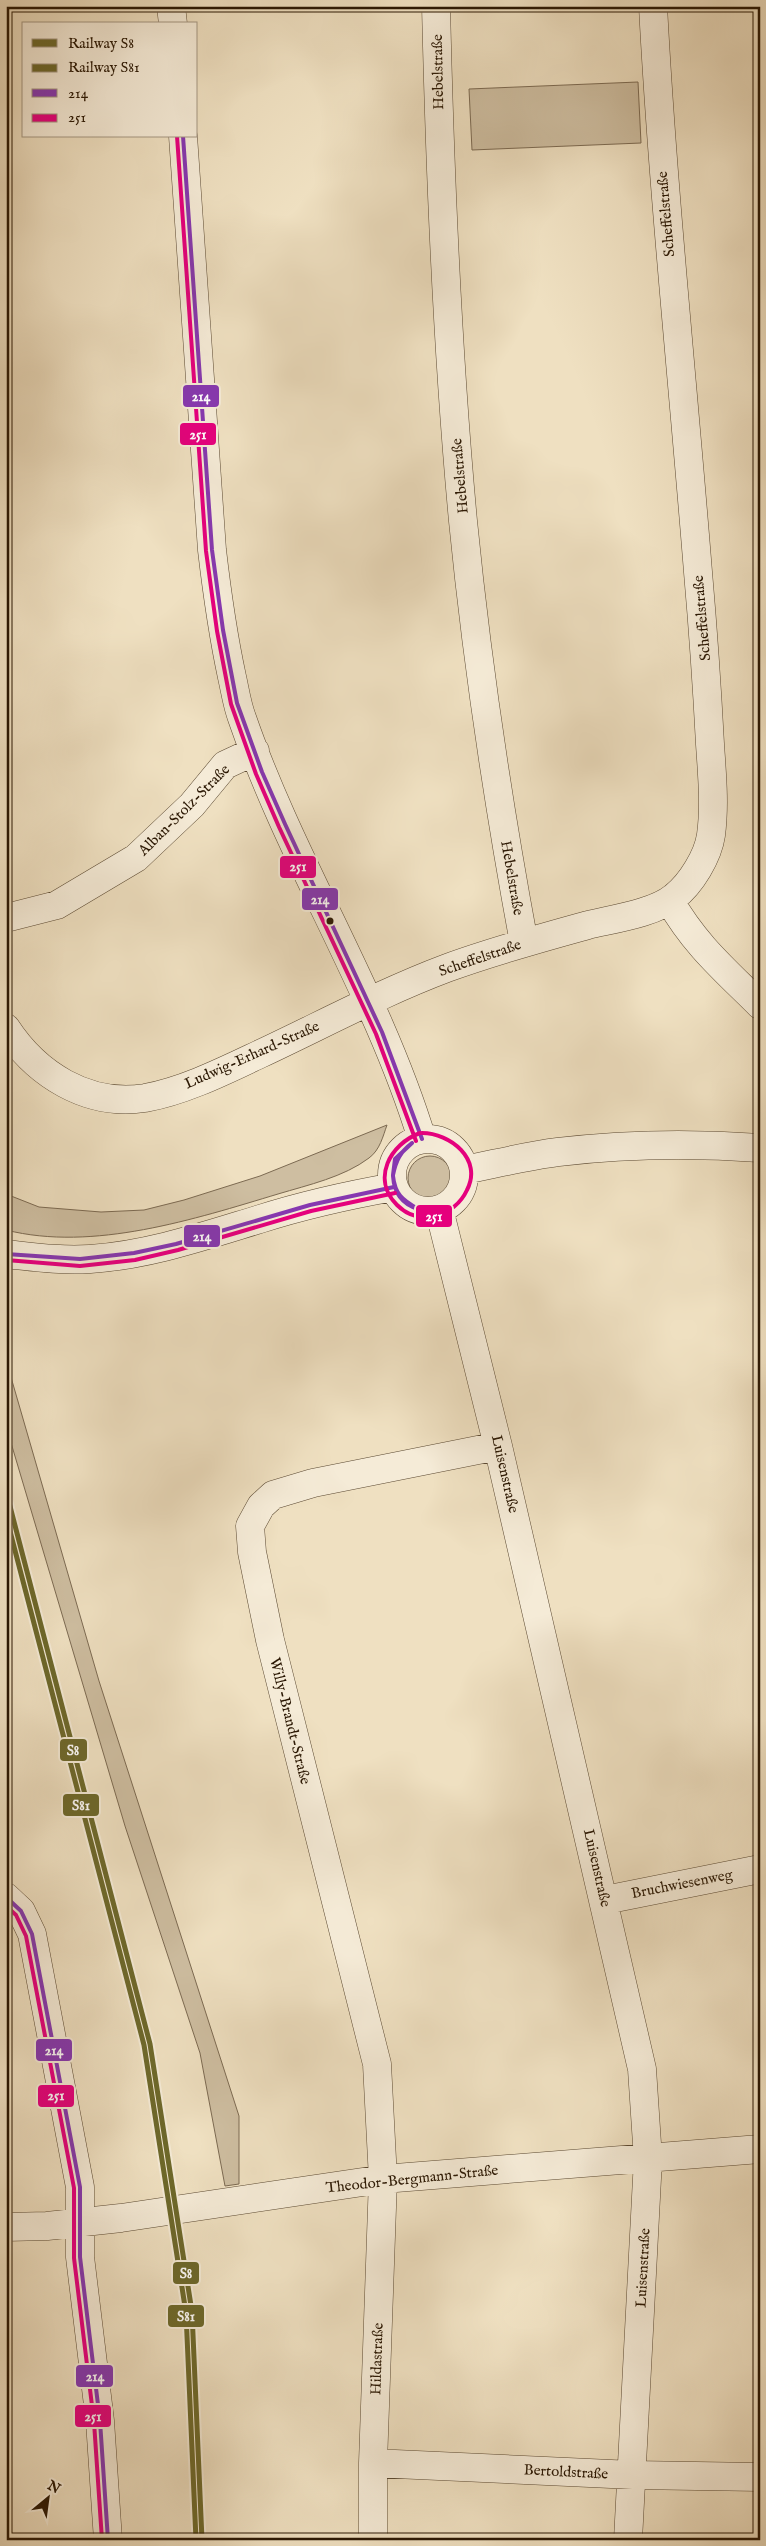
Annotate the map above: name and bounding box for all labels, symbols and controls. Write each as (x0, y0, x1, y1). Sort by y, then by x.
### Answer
legend (22, 22, 198, 138)
text: Railway S8 (68, 34, 134, 53)
street label: Hebelstraße (428, 34, 448, 110)
text: Railway S81 (68, 58, 140, 77)
text: 214 (68, 84, 89, 103)
text: 251 (68, 108, 86, 127)
street label: Scheffelstraße (653, 170, 679, 258)
line badge: 214 (182, 384, 220, 408)
text: 214 (192, 388, 211, 406)
line badge: 251 (179, 422, 217, 446)
text: 251 (190, 426, 206, 444)
street label: Hebelstraße (447, 437, 473, 514)
street label: Scheffelstraße (689, 574, 715, 662)
street label: Alban-Stolz-Straße (133, 760, 234, 861)
street label: Hebelstraße (496, 839, 528, 917)
line badge: 251 (279, 855, 317, 879)
text: 251 (290, 858, 306, 876)
line badge: 214 (301, 887, 339, 911)
text: 214 (311, 891, 330, 909)
unlabelled marker (325, 916, 335, 926)
street label: Scheffelstraße (436, 935, 524, 981)
street label: Ludwig-Erhard-Straße (182, 1017, 322, 1093)
line badge: 251 (415, 1204, 453, 1228)
text: 251 (426, 1208, 442, 1226)
line badge: 214 (183, 1224, 221, 1248)
text: 214 (193, 1228, 212, 1246)
street label: Luisenstraße (487, 1433, 523, 1515)
street label: Willy-Brandt-Straße (265, 1656, 315, 1787)
line badge: S8 (59, 1738, 88, 1762)
text: S8 (67, 1742, 80, 1760)
line badge: S81 (62, 1793, 100, 1817)
text: S81 (72, 1797, 90, 1815)
street label: Luisenstraße (579, 1827, 615, 1909)
street label: Bruchwiesenweg (630, 1865, 735, 1903)
line badge: 214 (35, 2038, 73, 2062)
text: 214 (45, 2042, 64, 2060)
line badge: 251 (37, 2084, 75, 2108)
text: 251 (48, 2087, 64, 2105)
street label: Theodor-Bergmann-Straße (325, 2160, 499, 2198)
street label: Luisenstraße (631, 2228, 655, 2308)
line badge: S8 (172, 2261, 200, 2285)
text: S8 (180, 2265, 193, 2283)
line badge: S81 (167, 2304, 205, 2328)
text: S81 (177, 2308, 195, 2326)
street label: Hildastraße (366, 2322, 388, 2396)
line badge: 214 (75, 2364, 114, 2388)
text: 214 (86, 2368, 105, 2386)
line badge: 251 (74, 2404, 112, 2428)
text: 251 (85, 2408, 101, 2426)
street label: Bertoldstraße (523, 2460, 609, 2484)
north arrow (22, 2474, 72, 2524)
text: N (43, 2476, 63, 2498)

